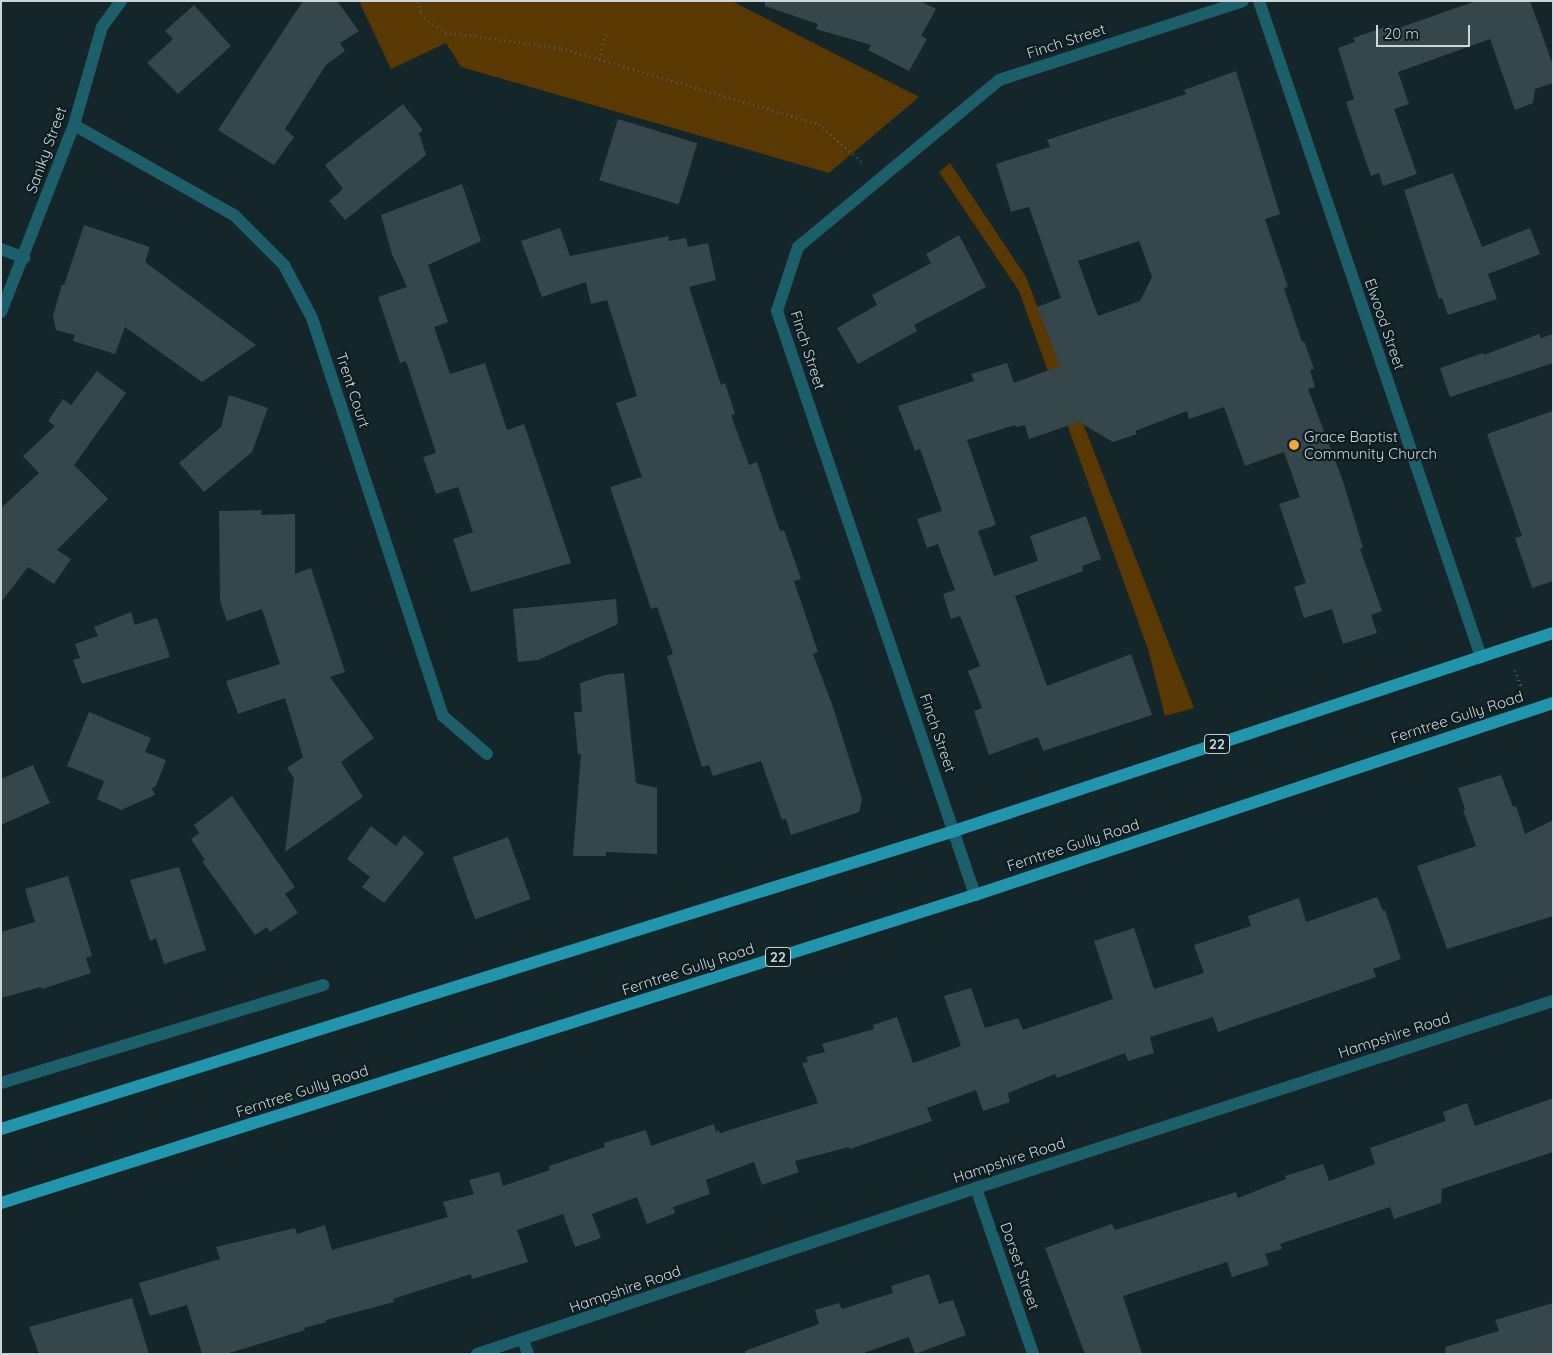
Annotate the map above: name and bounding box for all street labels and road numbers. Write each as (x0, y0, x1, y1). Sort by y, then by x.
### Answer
street label: Finch Street (1024, 20, 1108, 62)
street label: Saniky Street (22, 104, 70, 196)
street label: Elwood Street (1361, 276, 1409, 372)
street label: Finch Street (787, 308, 829, 392)
street label: Trent Court (332, 350, 374, 430)
street label: Ferntree Gully Road (1388, 687, 1526, 747)
street label: Finch Street (916, 691, 960, 775)
road number: 22 (1203, 732, 1231, 756)
street label: Ferntree Gully Road (1004, 815, 1142, 875)
street label: Ferntree Gully Road (619, 939, 757, 999)
road number: 22 (764, 946, 792, 969)
street label: Hampshire Road (1336, 1008, 1452, 1062)
street label: Ferntree Gully Road (233, 1061, 371, 1121)
street label: Hampshire Road (951, 1133, 1067, 1187)
street label: Dorset Street (997, 1220, 1043, 1312)
street label: Hampshire Road (567, 1262, 683, 1316)

